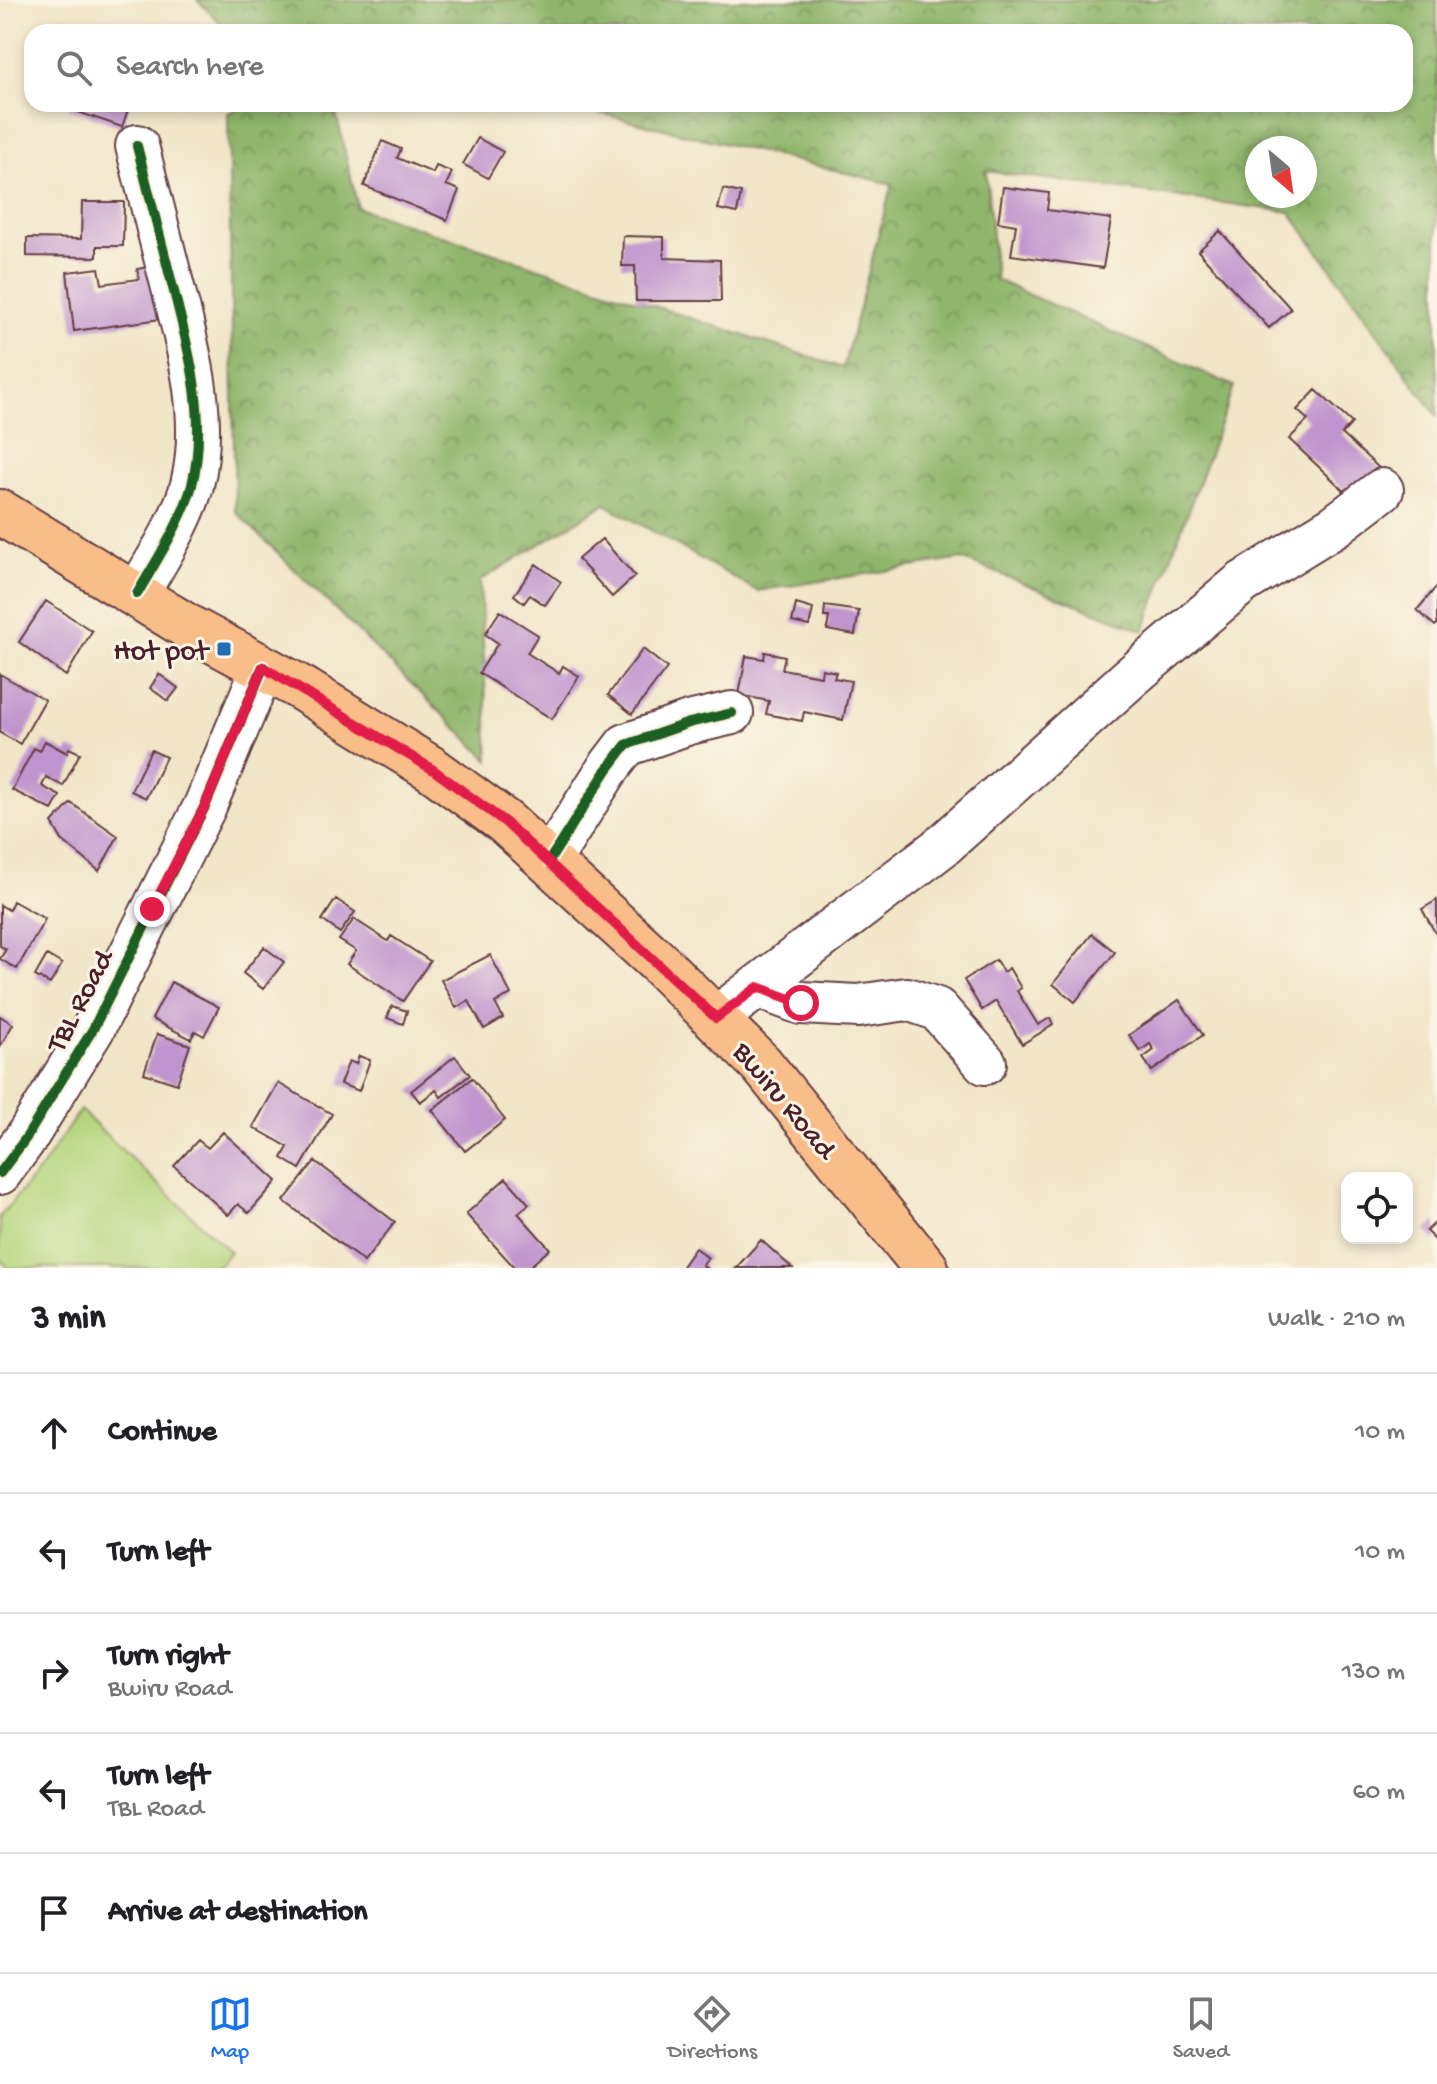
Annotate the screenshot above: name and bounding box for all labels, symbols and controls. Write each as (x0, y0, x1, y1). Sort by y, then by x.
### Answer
search box (24, 24, 1413, 112)
icon: search (52, 46, 96, 90)
text: Search here (116, 51, 264, 86)
north arrow (1245, 136, 1317, 208)
place label: Hot pot (113, 636, 211, 671)
marker: Hot pot (215, 640, 233, 658)
route end (134, 891, 170, 927)
street label: TBL Road (40, 943, 124, 1061)
route start (783, 985, 819, 1021)
street label: Bwiru Road (723, 1035, 843, 1170)
map controls (1341, 1172, 1413, 1244)
button: locate (1341, 1172, 1413, 1244)
text: 3 min (32, 1300, 105, 1340)
text: Walk · 210 m (1268, 1305, 1405, 1336)
icon: ahead (32, 1411, 76, 1455)
text: Continue (108, 1416, 217, 1451)
text: 10 m (1355, 1418, 1405, 1449)
icon: left (32, 1531, 76, 1575)
text: Turn left (108, 1536, 209, 1571)
text: 10 m (1355, 1538, 1405, 1569)
text: Turn right (108, 1640, 228, 1675)
icon: right (32, 1651, 76, 1695)
text: 130 m (1342, 1658, 1405, 1689)
text: Bwiru Road (108, 1675, 231, 1706)
text: Turn left (108, 1760, 209, 1795)
icon: left (32, 1771, 76, 1815)
text: 60 m (1352, 1778, 1405, 1809)
text: TBL Road (108, 1795, 204, 1826)
icon: arrive (32, 1891, 76, 1935)
text: Arrive at destination (108, 1896, 368, 1931)
tab: Map (208, 1992, 252, 2066)
tab: Directions (668, 1992, 757, 2066)
tab: Saved (1173, 1992, 1229, 2066)

